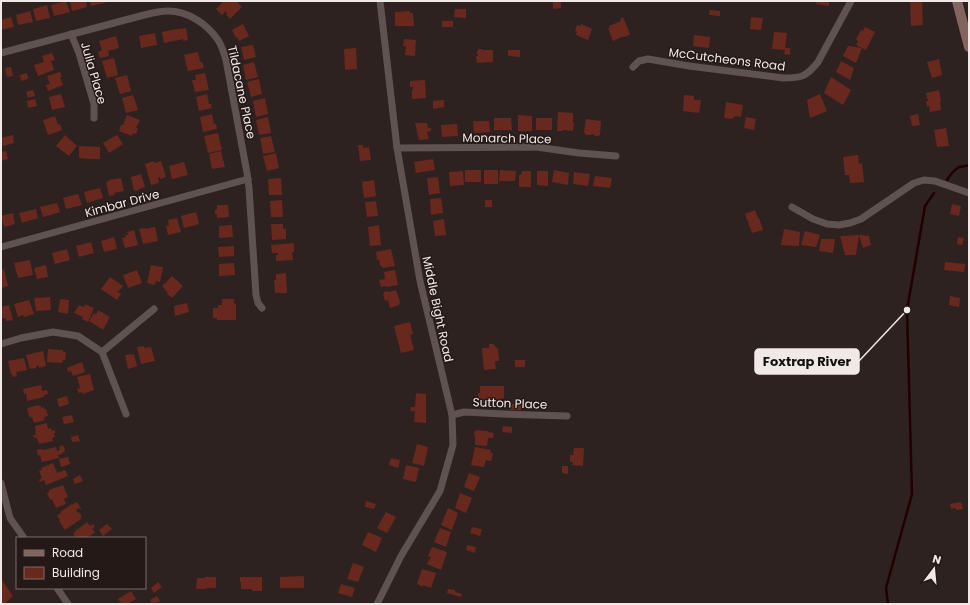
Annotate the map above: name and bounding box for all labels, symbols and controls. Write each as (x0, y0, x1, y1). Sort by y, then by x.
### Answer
street label: Julia Place (77, 40, 111, 106)
street label: McCutcheons Road (668, 43, 786, 75)
street label: Tildacane Place (224, 44, 260, 140)
street label: Monarch Place (462, 129, 552, 147)
street label: Kimbar Drive (83, 185, 161, 221)
street label: Middle Bight Road (418, 254, 458, 364)
callout: Foxtrap River (755, 349, 859, 374)
text: Foxtrap River (763, 352, 852, 371)
street label: Sutton Place (472, 393, 548, 413)
legend (16, 537, 146, 589)
text: Road (52, 544, 83, 561)
north arrow (914, 549, 954, 589)
text: N (931, 551, 943, 568)
text: Building (52, 564, 100, 581)

